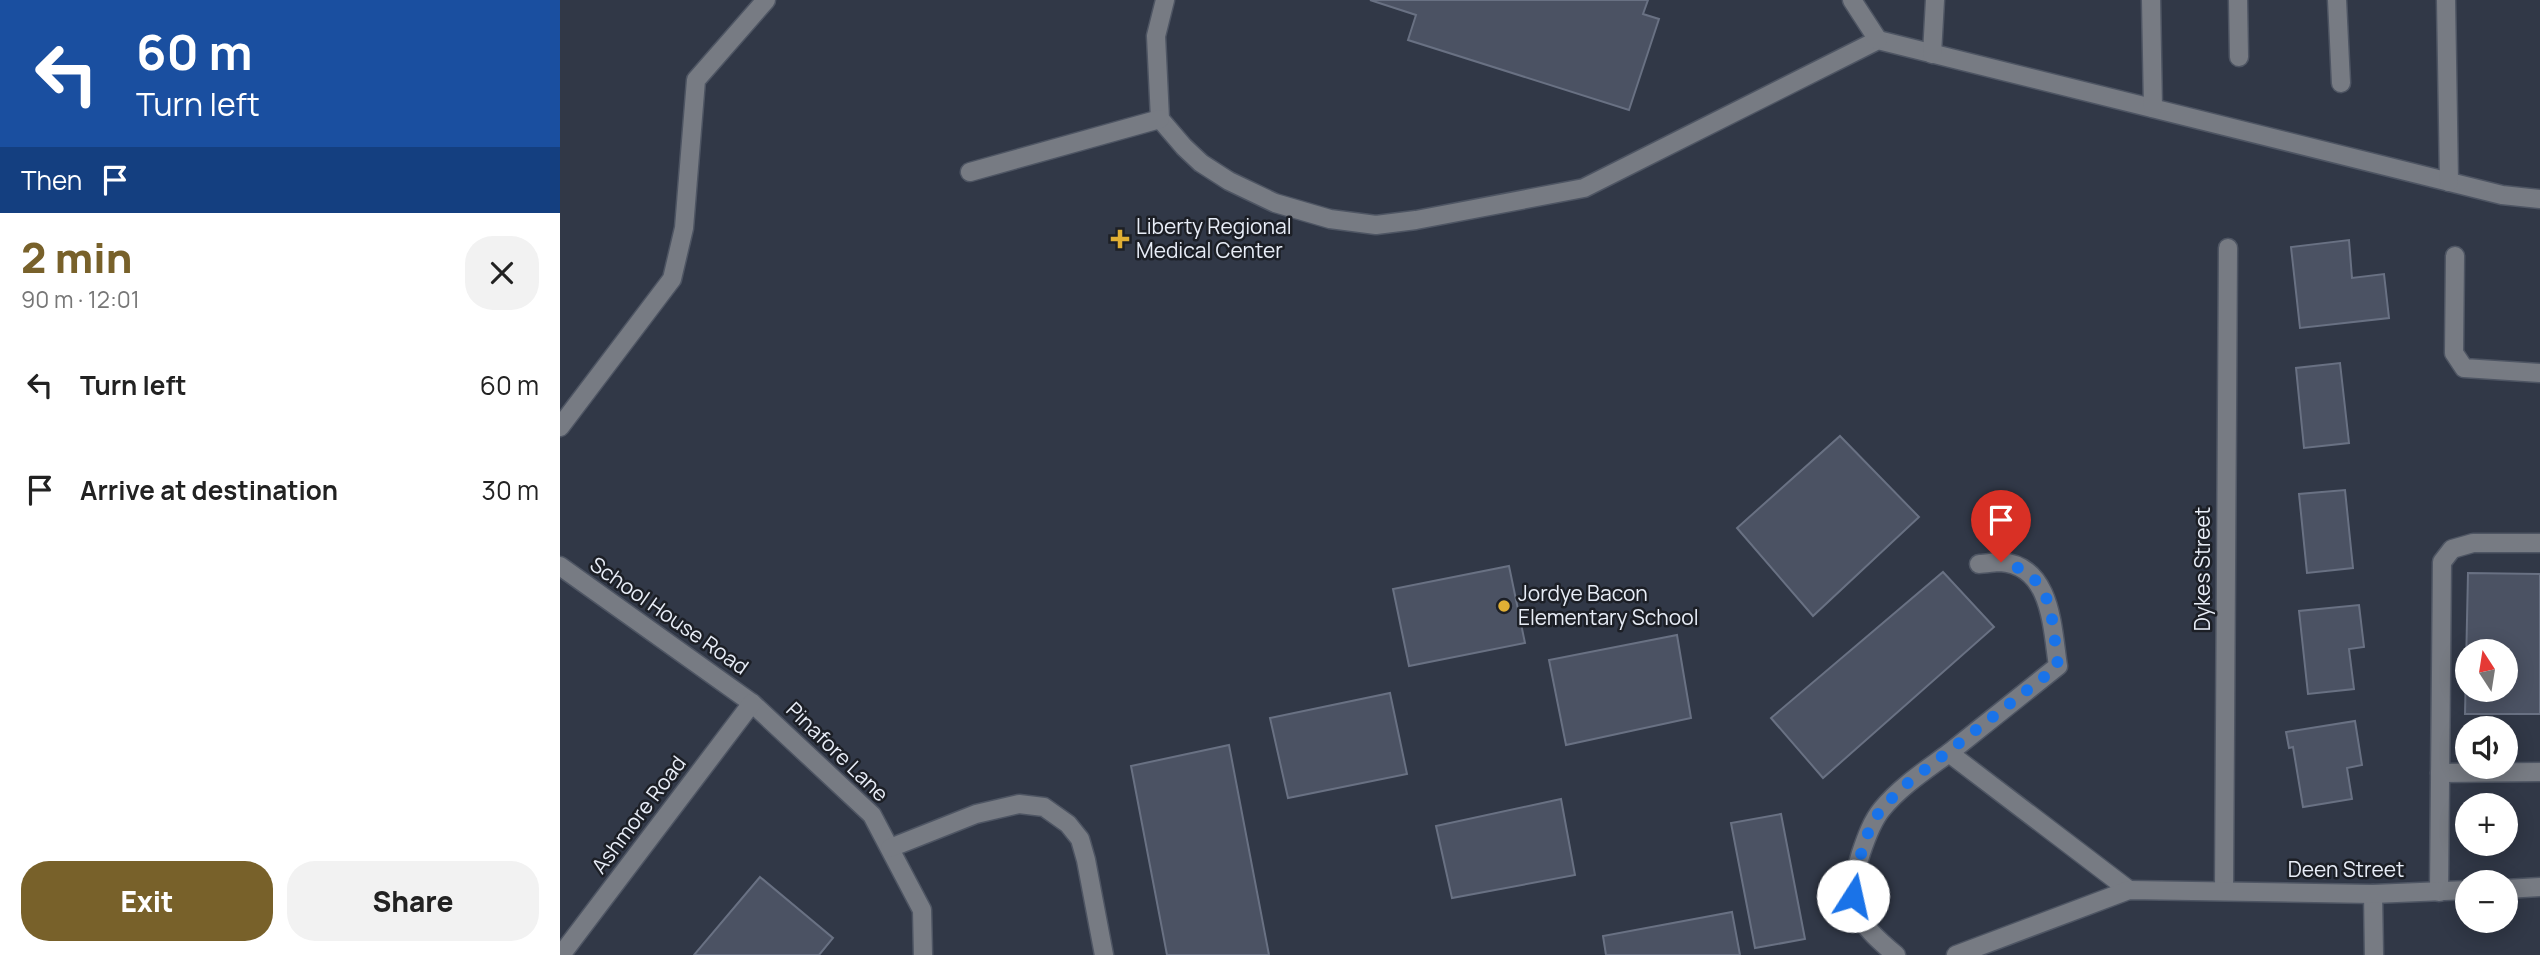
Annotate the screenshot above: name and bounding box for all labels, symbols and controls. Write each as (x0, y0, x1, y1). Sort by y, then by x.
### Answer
text: 60 m (136, 18, 253, 85)
icon: left (21, 28, 112, 119)
text: Turn left (136, 82, 260, 126)
icon: arrive (96, 161, 134, 199)
text: Then (21, 162, 82, 198)
place label: Liberty Regional Medical Center (1136, 212, 1292, 264)
text: 2 min (21, 228, 132, 286)
marker: Liberty Regional Medical Center (1110, 229, 1130, 249)
button: close (465, 236, 539, 310)
text: 90 m · 12:01 (21, 283, 140, 315)
icon: left (21, 366, 59, 404)
text: Turn left (80, 367, 187, 403)
text: 60 m (480, 367, 539, 403)
icon: arrive (21, 471, 59, 509)
text: Arrive at destination (80, 472, 338, 508)
text: 30 m (482, 472, 539, 508)
pin (1971, 490, 2031, 562)
icon: arrive (1982, 501, 2020, 539)
street label: Dykes Street (2188, 507, 2216, 631)
street label: School House Road (585, 550, 754, 680)
place label: Jordye Bacon Elementary School (1518, 579, 1699, 631)
marker: Jordye Bacon Elementary School (1496, 598, 1512, 614)
north arrow (2455, 639, 2518, 702)
map controls (2455, 639, 2518, 933)
street label: Pinafore Lane (780, 695, 895, 807)
button: sound (2455, 716, 2518, 779)
street label: Ashmore Road (585, 750, 692, 879)
button: + (2455, 793, 2518, 856)
street label: Deen Street (2288, 855, 2404, 883)
position arrow (1816, 859, 1890, 933)
button: Exit (21, 861, 273, 941)
button: Share (287, 861, 539, 941)
button: − (2455, 870, 2518, 933)

